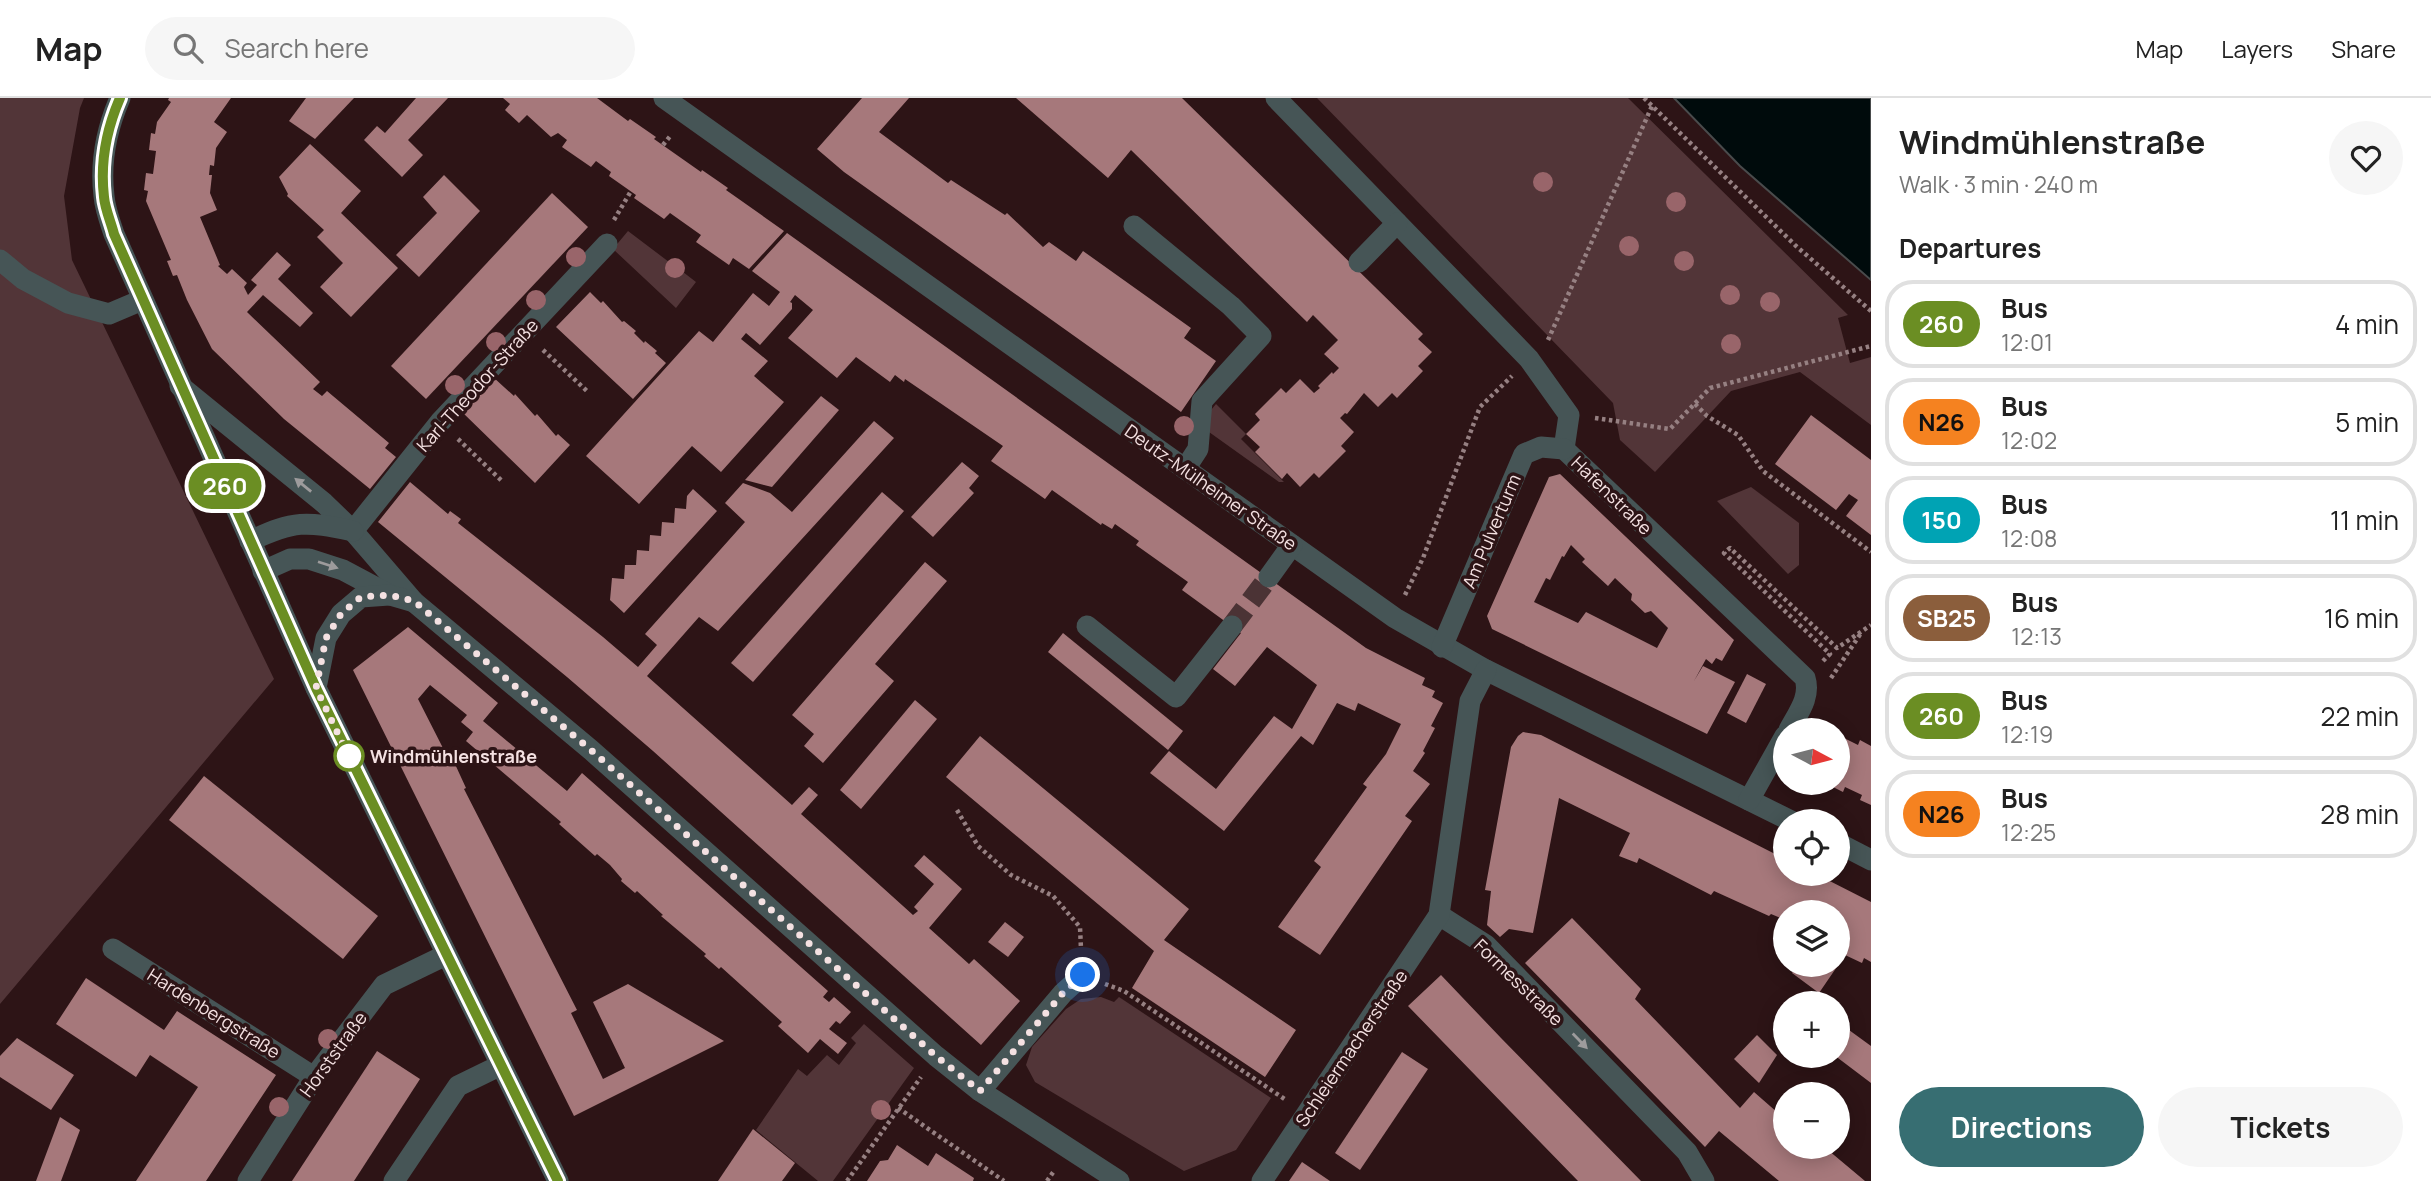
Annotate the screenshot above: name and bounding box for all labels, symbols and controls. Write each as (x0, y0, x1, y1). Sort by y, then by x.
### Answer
search box (145, 17, 635, 80)
text: Map (35, 26, 103, 71)
icon: search (169, 29, 207, 67)
text: Search here (225, 30, 369, 66)
text: Map (2136, 32, 2183, 65)
text: Layers (2221, 32, 2293, 65)
text: Share (2331, 32, 2396, 65)
text: Windmühlenstraße (1899, 119, 2205, 164)
button: heart (2329, 121, 2403, 195)
text: Walk · 3 min · 240 m (1899, 168, 2098, 200)
text: Departures (1899, 230, 2041, 266)
text: Bus (2001, 290, 2048, 326)
text: 4 min (2335, 306, 2399, 342)
text: 260 (1919, 307, 1964, 340)
street label: Karl-Theodor-Straße (411, 313, 543, 457)
text: 12:01 (2001, 326, 2053, 358)
text: Bus (2001, 388, 2048, 424)
text: 5 min (2335, 404, 2399, 440)
text: N26 (1918, 405, 1965, 438)
street label: Deutz-Mülheimer Straße (1120, 418, 1302, 556)
text: 12:02 (2001, 424, 2057, 456)
street label: Hafenstraße (1566, 450, 1658, 540)
line badge: 260 (185, 463, 265, 509)
text: 260 (202, 469, 248, 502)
street label: Am Pulverturm (1456, 470, 1526, 592)
one-way arrow (294, 478, 312, 493)
text: Bus (2001, 486, 2048, 522)
text: 11 min (2330, 502, 2399, 538)
text: 150 (1921, 503, 1962, 536)
text: 12:08 (2001, 522, 2057, 554)
one-way arrow (318, 561, 339, 571)
text: Bus (2011, 584, 2058, 620)
text: 16 min (2324, 600, 2399, 636)
text: SB25 (1917, 601, 1976, 634)
text: 12:13 (2011, 620, 2062, 652)
text: Bus (2001, 682, 2048, 718)
text: 22 min (2321, 698, 2399, 734)
text: 260 (1919, 699, 1964, 732)
north arrow (1773, 718, 1850, 794)
map controls (1773, 718, 1850, 1159)
text: 12:19 (2001, 718, 2053, 750)
marker: Windmühlenstraße (334, 741, 364, 771)
place label: Windmühlenstraße (370, 744, 537, 768)
text: Bus (2001, 780, 2048, 816)
text: 28 min (2320, 796, 2399, 832)
text: N26 (1918, 797, 1965, 830)
button: locate (1773, 809, 1850, 886)
text: 12:25 (2001, 816, 2056, 848)
button: layers (1773, 900, 1850, 977)
street label: Formesstraße (1469, 933, 1569, 1031)
your location (1065, 957, 1100, 992)
street label: Hardenbergstraße (143, 962, 285, 1064)
street label: Schleiermacherstraße (1290, 965, 1412, 1131)
button: + (1773, 991, 1850, 1068)
street label: Horststraße (294, 1007, 372, 1101)
one-way arrow (1572, 1033, 1589, 1050)
button: − (1773, 1082, 1850, 1159)
button: Directions (1899, 1087, 2144, 1167)
button: Tickets (2158, 1087, 2403, 1167)

